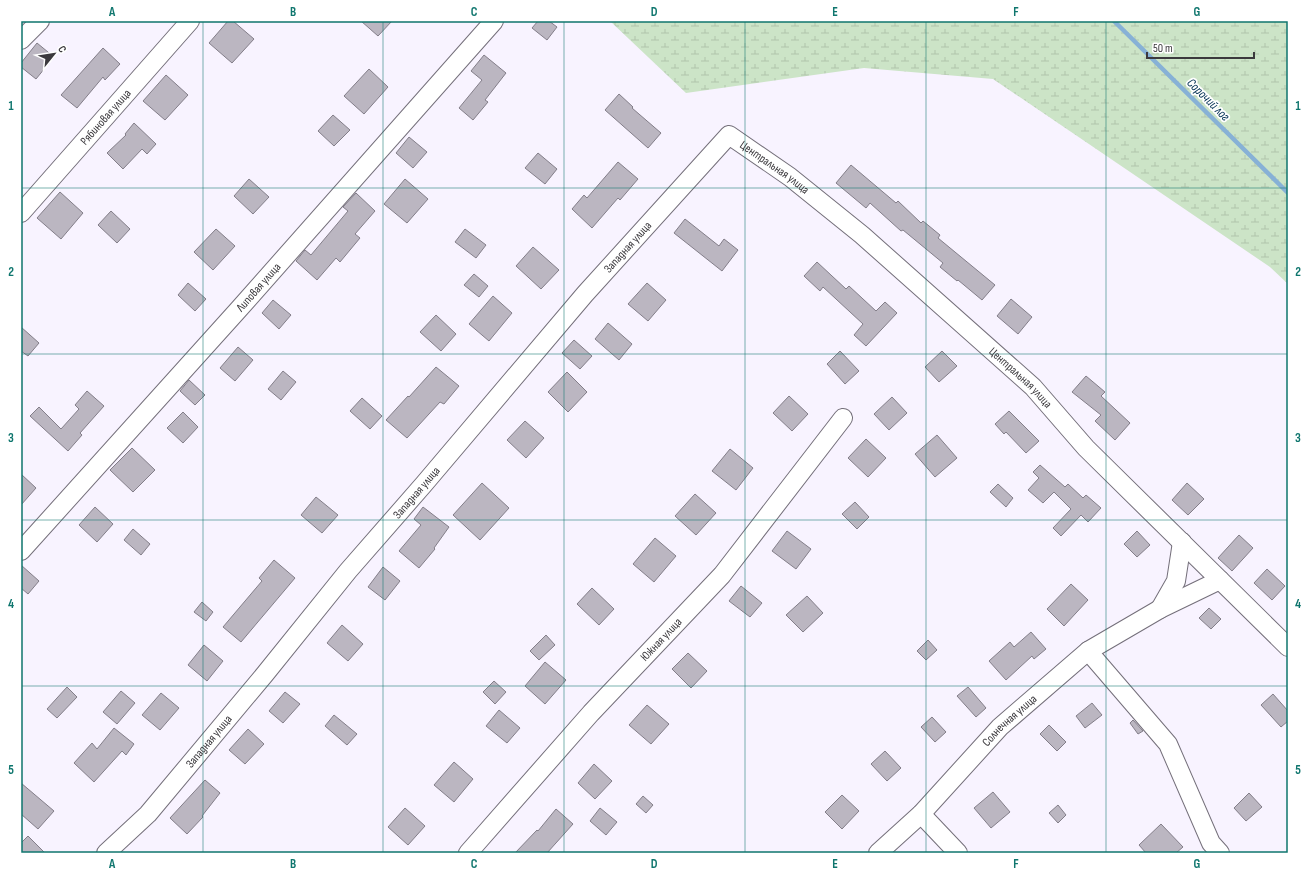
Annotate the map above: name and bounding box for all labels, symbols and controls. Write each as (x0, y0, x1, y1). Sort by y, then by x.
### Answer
text: A (108, 4, 116, 20)
text: B (290, 4, 296, 20)
text: C (471, 4, 478, 20)
text: D (651, 4, 658, 20)
text: E (832, 4, 838, 20)
text: F (1013, 4, 1019, 20)
text: G (1194, 4, 1201, 20)
north arrow (34, 34, 74, 74)
scale bar (1147, 34, 1254, 60)
text: 50 m (1153, 41, 1173, 56)
text: С (55, 44, 69, 55)
water label: Сорочий лог (1183, 75, 1233, 125)
street label: Рябиновая улица (77, 86, 135, 148)
text: 1 (8, 98, 14, 114)
text: 1 (1295, 98, 1301, 114)
street label: Центральная улица (737, 138, 812, 198)
street label: Западная улица (601, 218, 655, 276)
street label: Липовая улица (233, 260, 285, 316)
text: 2 (8, 264, 14, 280)
text: 2 (1295, 264, 1301, 280)
street label: Центральная улица (986, 344, 1055, 412)
text: 3 (8, 430, 14, 446)
text: 3 (1295, 430, 1301, 446)
street label: Западная улица (390, 463, 444, 522)
text: 4 (8, 596, 14, 612)
text: 4 (1295, 596, 1301, 612)
street label: Южная улица (637, 615, 686, 664)
street label: Солнечная улица (979, 691, 1040, 750)
street label: Западная улица (183, 712, 236, 771)
text: 5 (8, 762, 14, 778)
text: 5 (1295, 762, 1301, 778)
text: A (108, 856, 116, 872)
text: B (290, 856, 296, 872)
text: C (471, 856, 478, 872)
text: D (651, 856, 658, 872)
text: E (832, 856, 838, 872)
text: F (1013, 856, 1019, 872)
text: G (1194, 856, 1201, 872)

